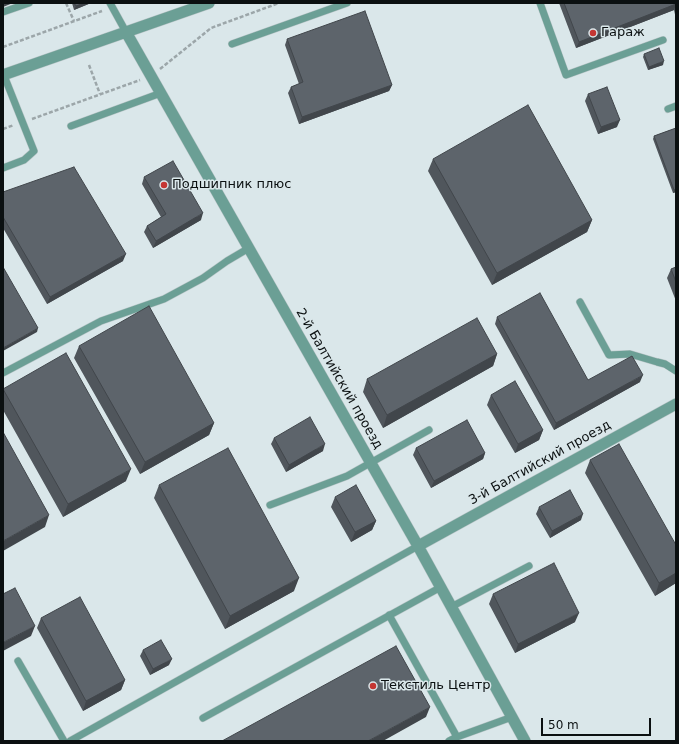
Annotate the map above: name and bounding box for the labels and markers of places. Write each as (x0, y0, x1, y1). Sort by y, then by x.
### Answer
place label: Гараж (601, 25, 645, 41)
marker: Гараж (588, 28, 598, 38)
place label: Подшипник плюс (172, 177, 291, 193)
marker: Подшипник плюс (159, 180, 169, 190)
place label: Текстиль Центр (381, 678, 490, 694)
marker: Текстиль Центр (368, 681, 378, 691)

